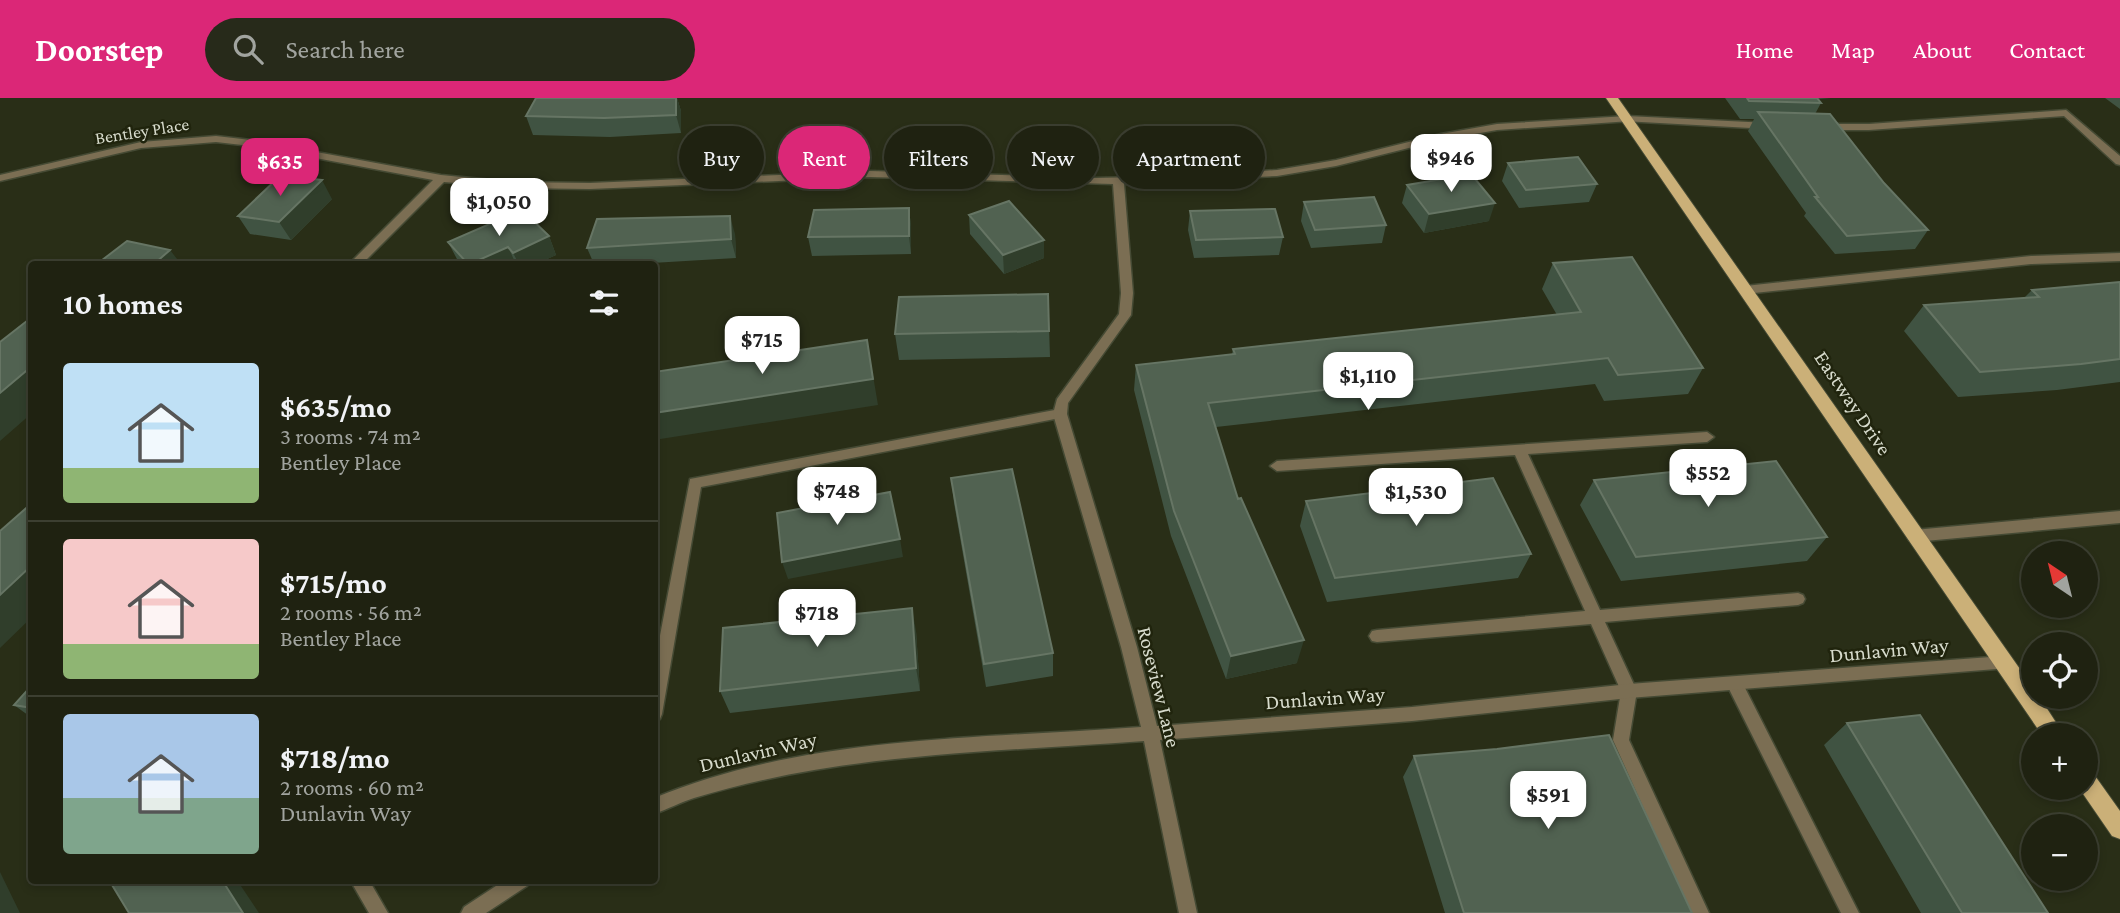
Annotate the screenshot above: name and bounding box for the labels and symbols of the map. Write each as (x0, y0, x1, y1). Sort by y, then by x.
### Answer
street label: Bentley Place (93, 114, 191, 148)
pin: $946 (1410, 134, 1492, 194)
pin: $635 (239, 139, 321, 198)
pin: $1,050 (442, 178, 556, 238)
pin: $715 (721, 316, 803, 376)
street label: Eastway Drive (1809, 346, 1897, 460)
pin: $1,110 (1311, 352, 1425, 412)
pin: $552 (1667, 450, 1749, 509)
pin: $748 (796, 468, 878, 527)
pin: $1,530 (1359, 468, 1473, 528)
north arrow (2021, 541, 2098, 618)
pin: $718 (776, 589, 858, 649)
street label: Roseview Lane (1132, 624, 1186, 750)
street label: Dunlavin Way (1828, 633, 1950, 667)
street label: Dunlavin Way (1265, 682, 1386, 714)
street label: Dunlavin Way (697, 727, 819, 777)
pin: $591 (1507, 772, 1589, 831)

